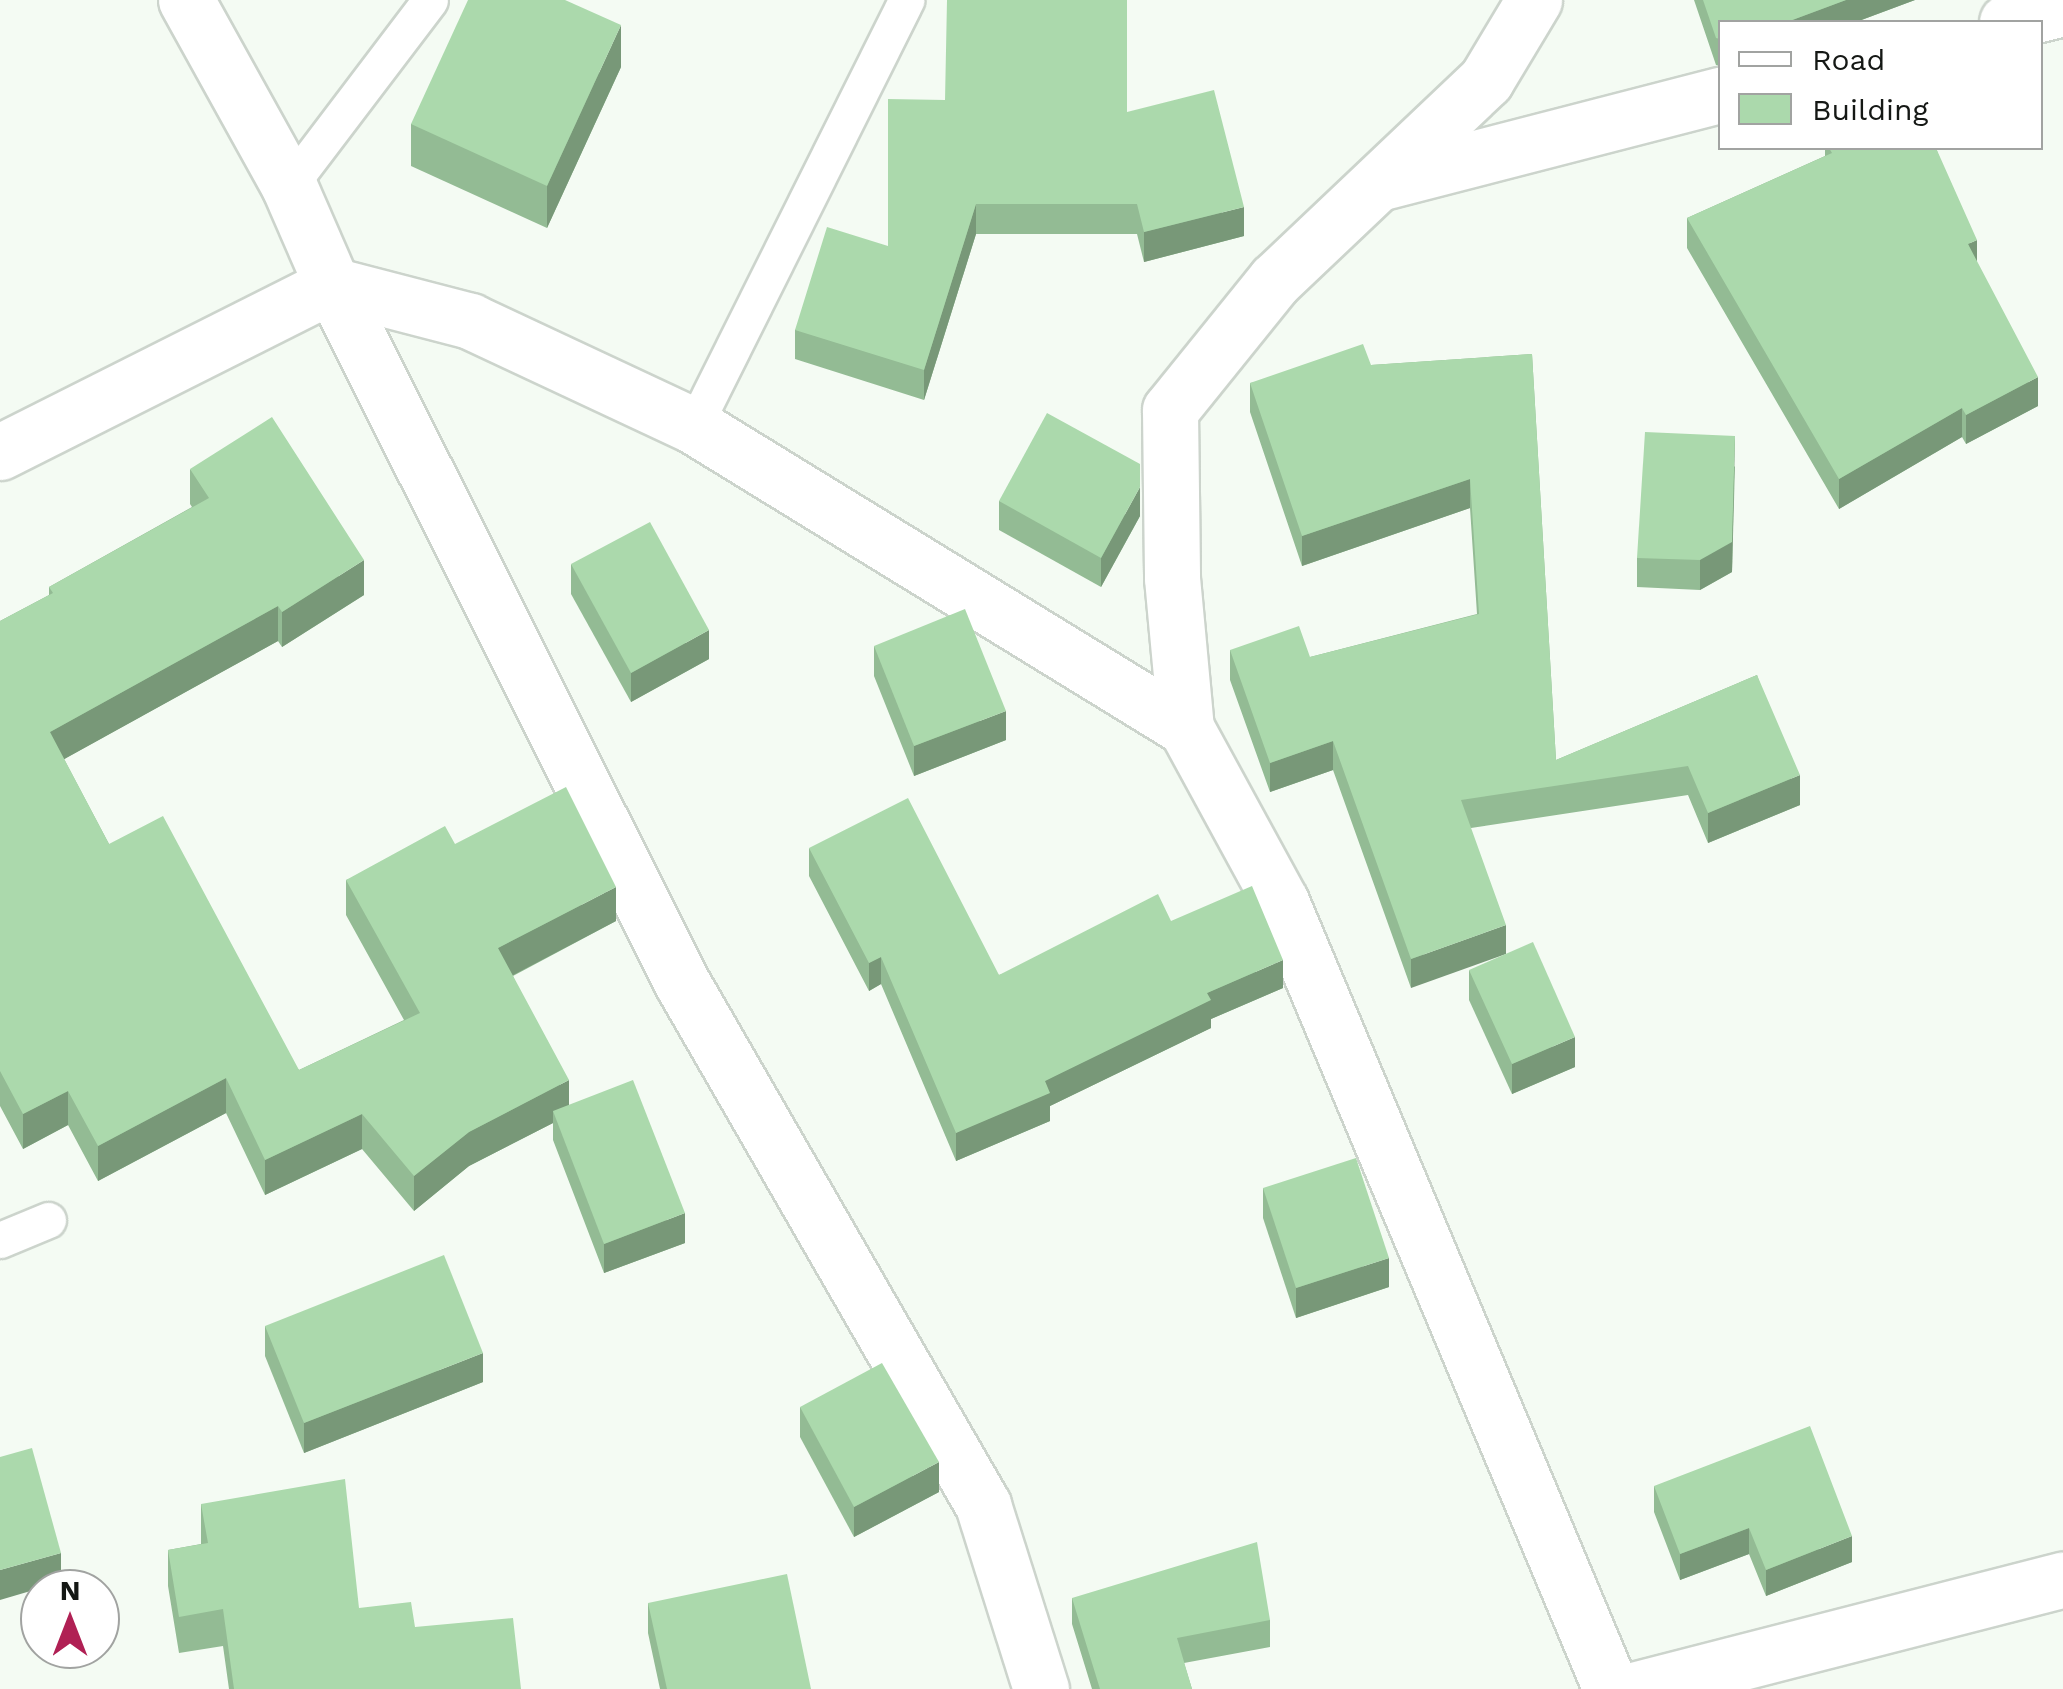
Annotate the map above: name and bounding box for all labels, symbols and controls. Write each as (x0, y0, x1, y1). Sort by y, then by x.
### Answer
legend (1718, 20, 2043, 150)
text: Road (1812, 42, 1885, 77)
text: Building (1812, 92, 1929, 127)
north arrow (20, 1569, 120, 1669)
text: N (60, 1574, 80, 1607)

